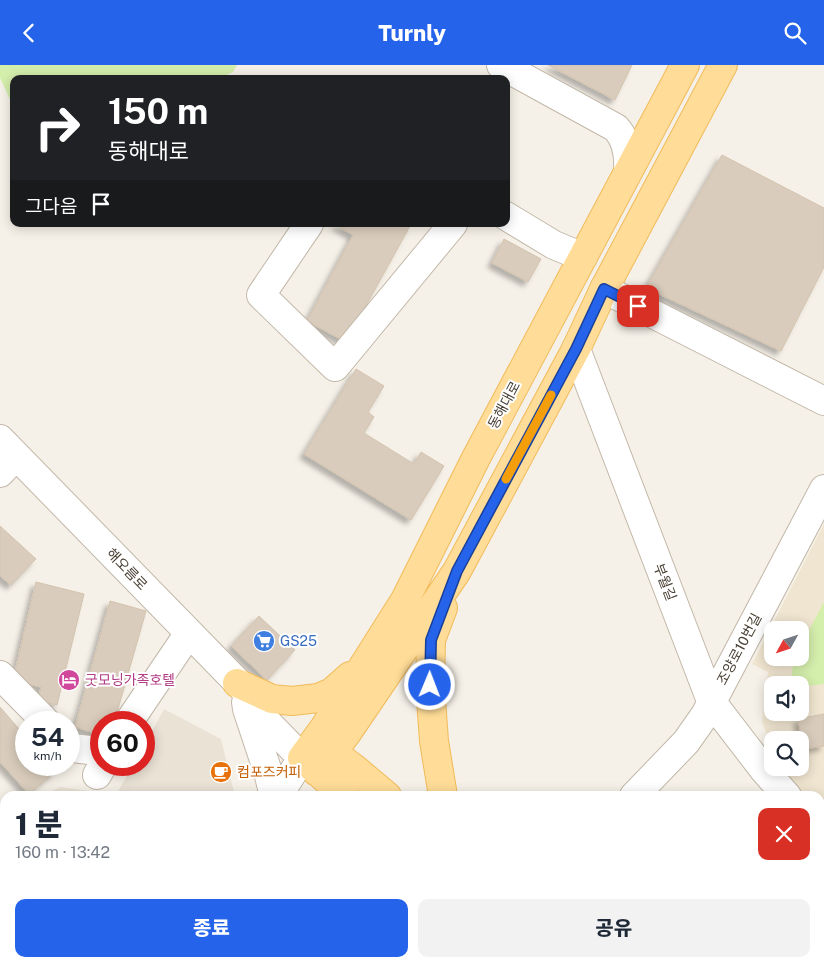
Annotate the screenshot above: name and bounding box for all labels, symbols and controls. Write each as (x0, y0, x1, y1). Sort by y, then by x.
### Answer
icon: back (15, 19, 43, 47)
icon: search (781, 19, 809, 47)
text: Turnly (378, 20, 446, 46)
text: 150 m (108, 91, 208, 132)
icon: right (25, 95, 90, 160)
text: 동해대로 (108, 138, 189, 164)
icon: arrive (87, 190, 115, 218)
text: 그다음 (25, 195, 77, 217)
pin (617, 285, 659, 327)
icon: arrive (624, 292, 652, 320)
street label: 동해대로 (485, 378, 523, 432)
street label: 해오름로 (103, 545, 151, 593)
street label: 부월길 (651, 561, 679, 603)
street label: 조양로10번길 (713, 611, 765, 687)
north arrow (764, 621, 809, 666)
map controls (764, 621, 809, 776)
supermarket icon: GS25 (252, 629, 276, 653)
place label: GS25 (280, 633, 317, 649)
position arrow (403, 658, 455, 710)
hotel icon: 굿모닝가족호텔 (57, 668, 81, 692)
place label: 굿모닝가족호텔 (85, 672, 175, 688)
button: sound (764, 676, 809, 721)
speed limit sign: 60 (90, 711, 155, 776)
text: 54 (31, 722, 64, 752)
button: search (764, 731, 809, 776)
text: km/h (33, 749, 62, 763)
cafe icon: 컴포즈커피 (209, 760, 233, 784)
place label: 컴포즈커피 (237, 764, 301, 780)
text: 1 분 (15, 806, 62, 842)
button: close (758, 808, 810, 860)
text: 160 m · 13:42 (15, 843, 110, 862)
button: 종료 (15, 899, 408, 957)
button: 공유 (418, 899, 810, 957)

